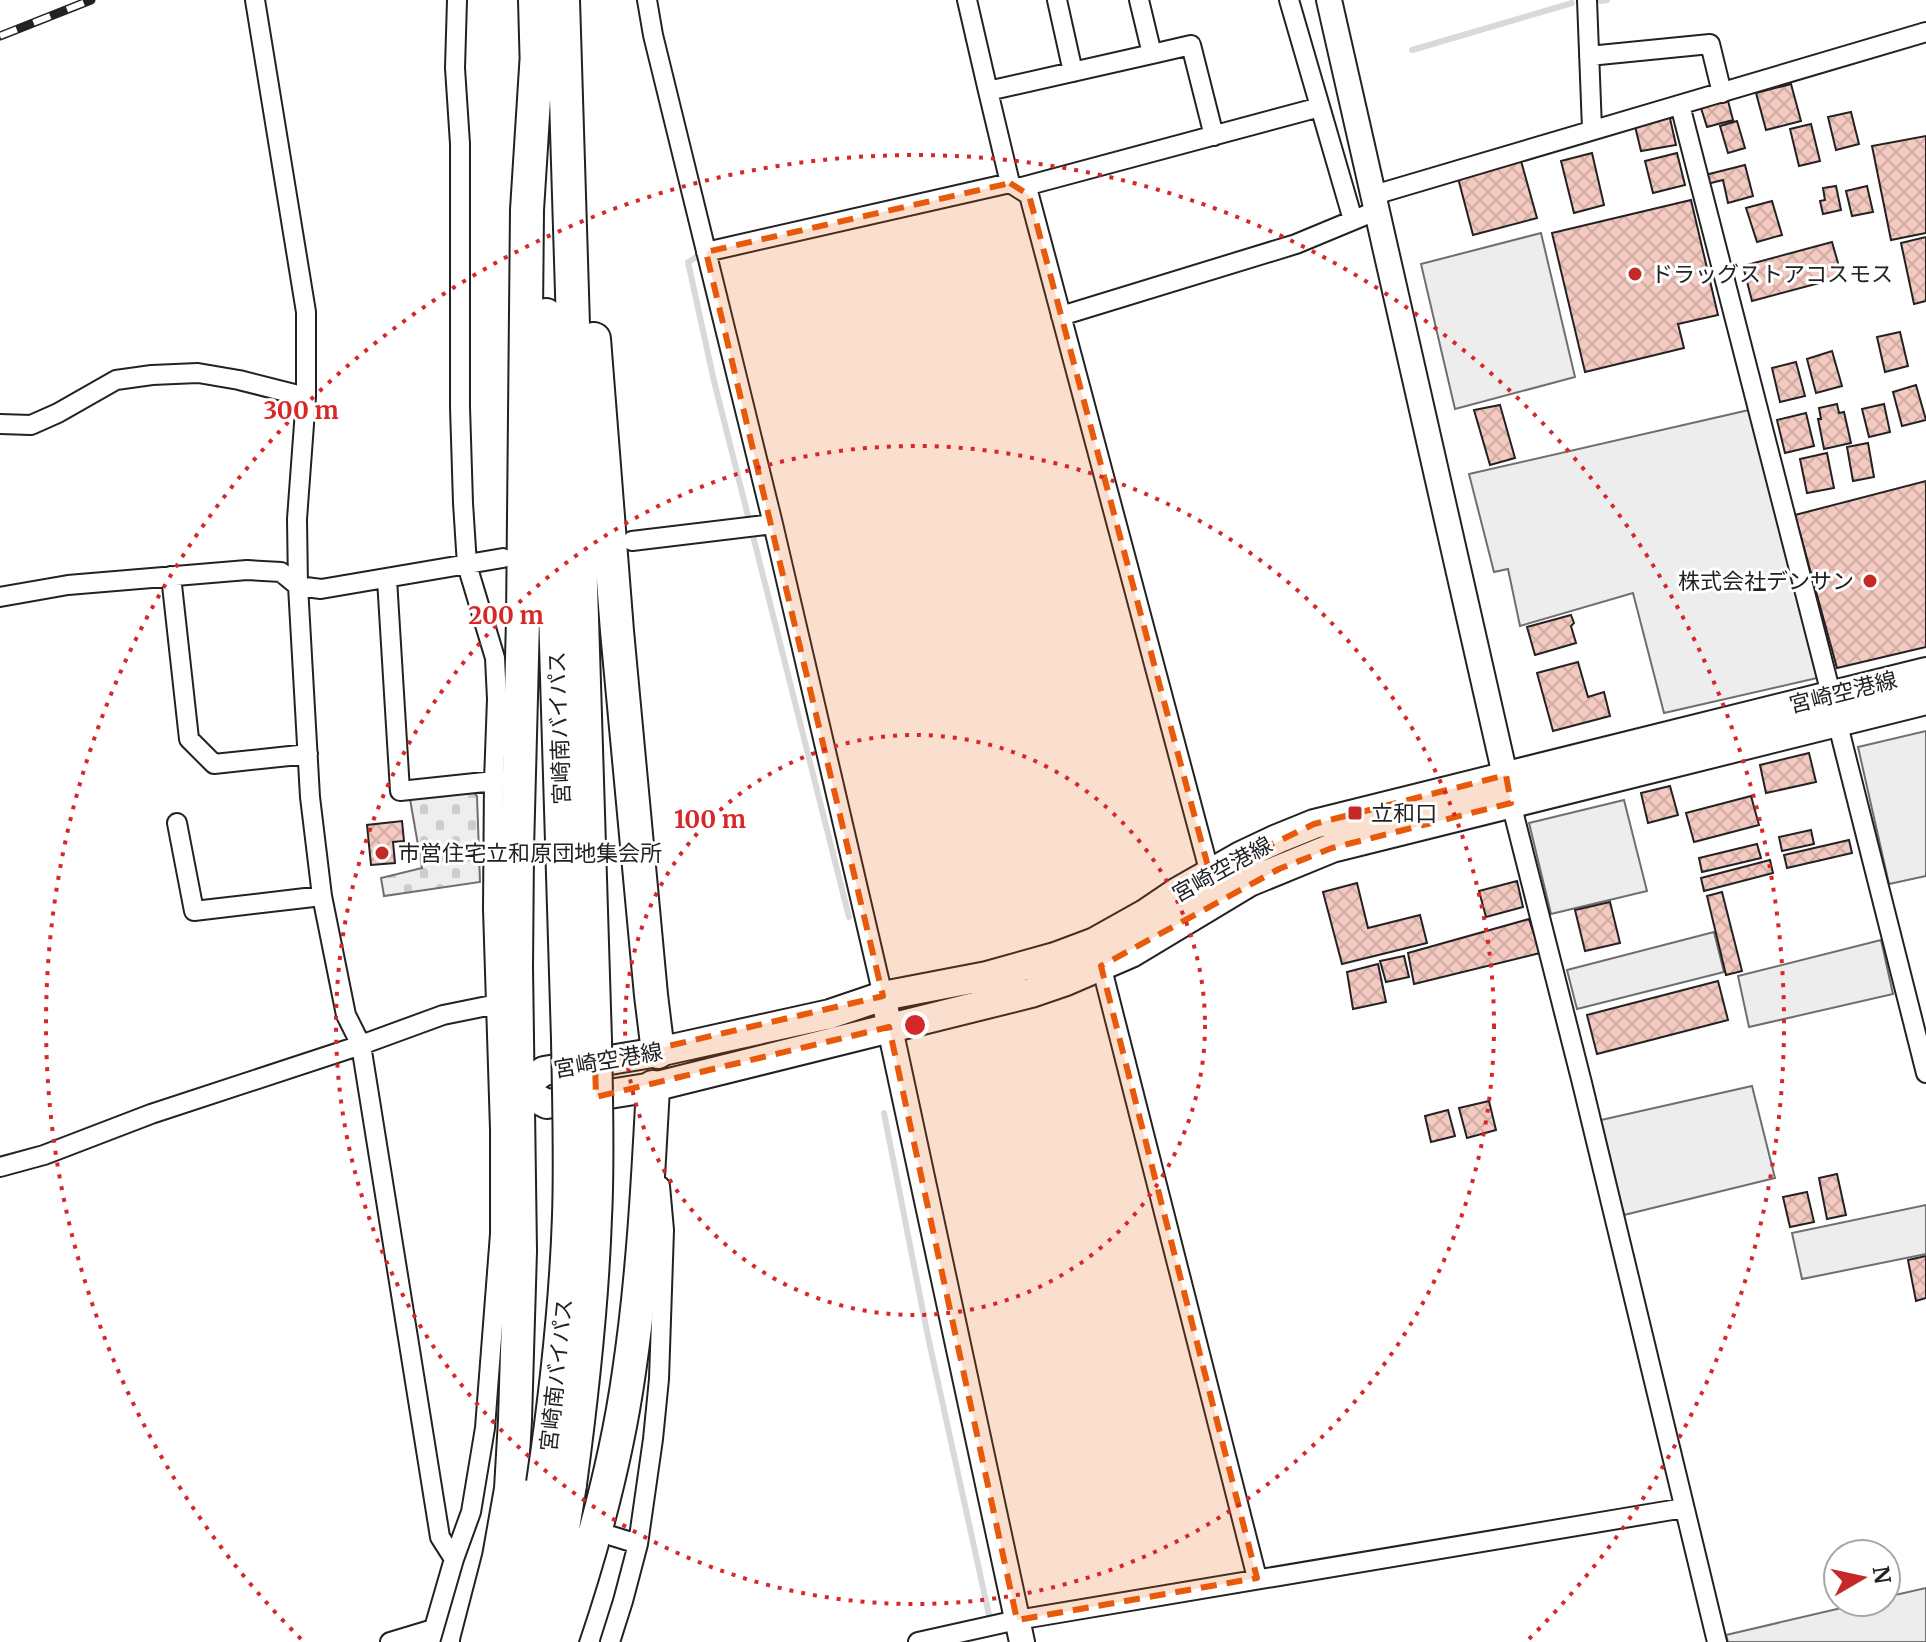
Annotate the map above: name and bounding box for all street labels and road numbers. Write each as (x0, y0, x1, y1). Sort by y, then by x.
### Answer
street label: 宮崎南バイパス (542, 651, 576, 805)
street label: 宮崎空港線 (1786, 665, 1900, 719)
street label: 宮崎空港線 (1167, 830, 1277, 908)
street label: 宮崎空港線 (551, 1037, 665, 1083)
street label: 宮崎南バイパス (534, 1297, 578, 1453)

